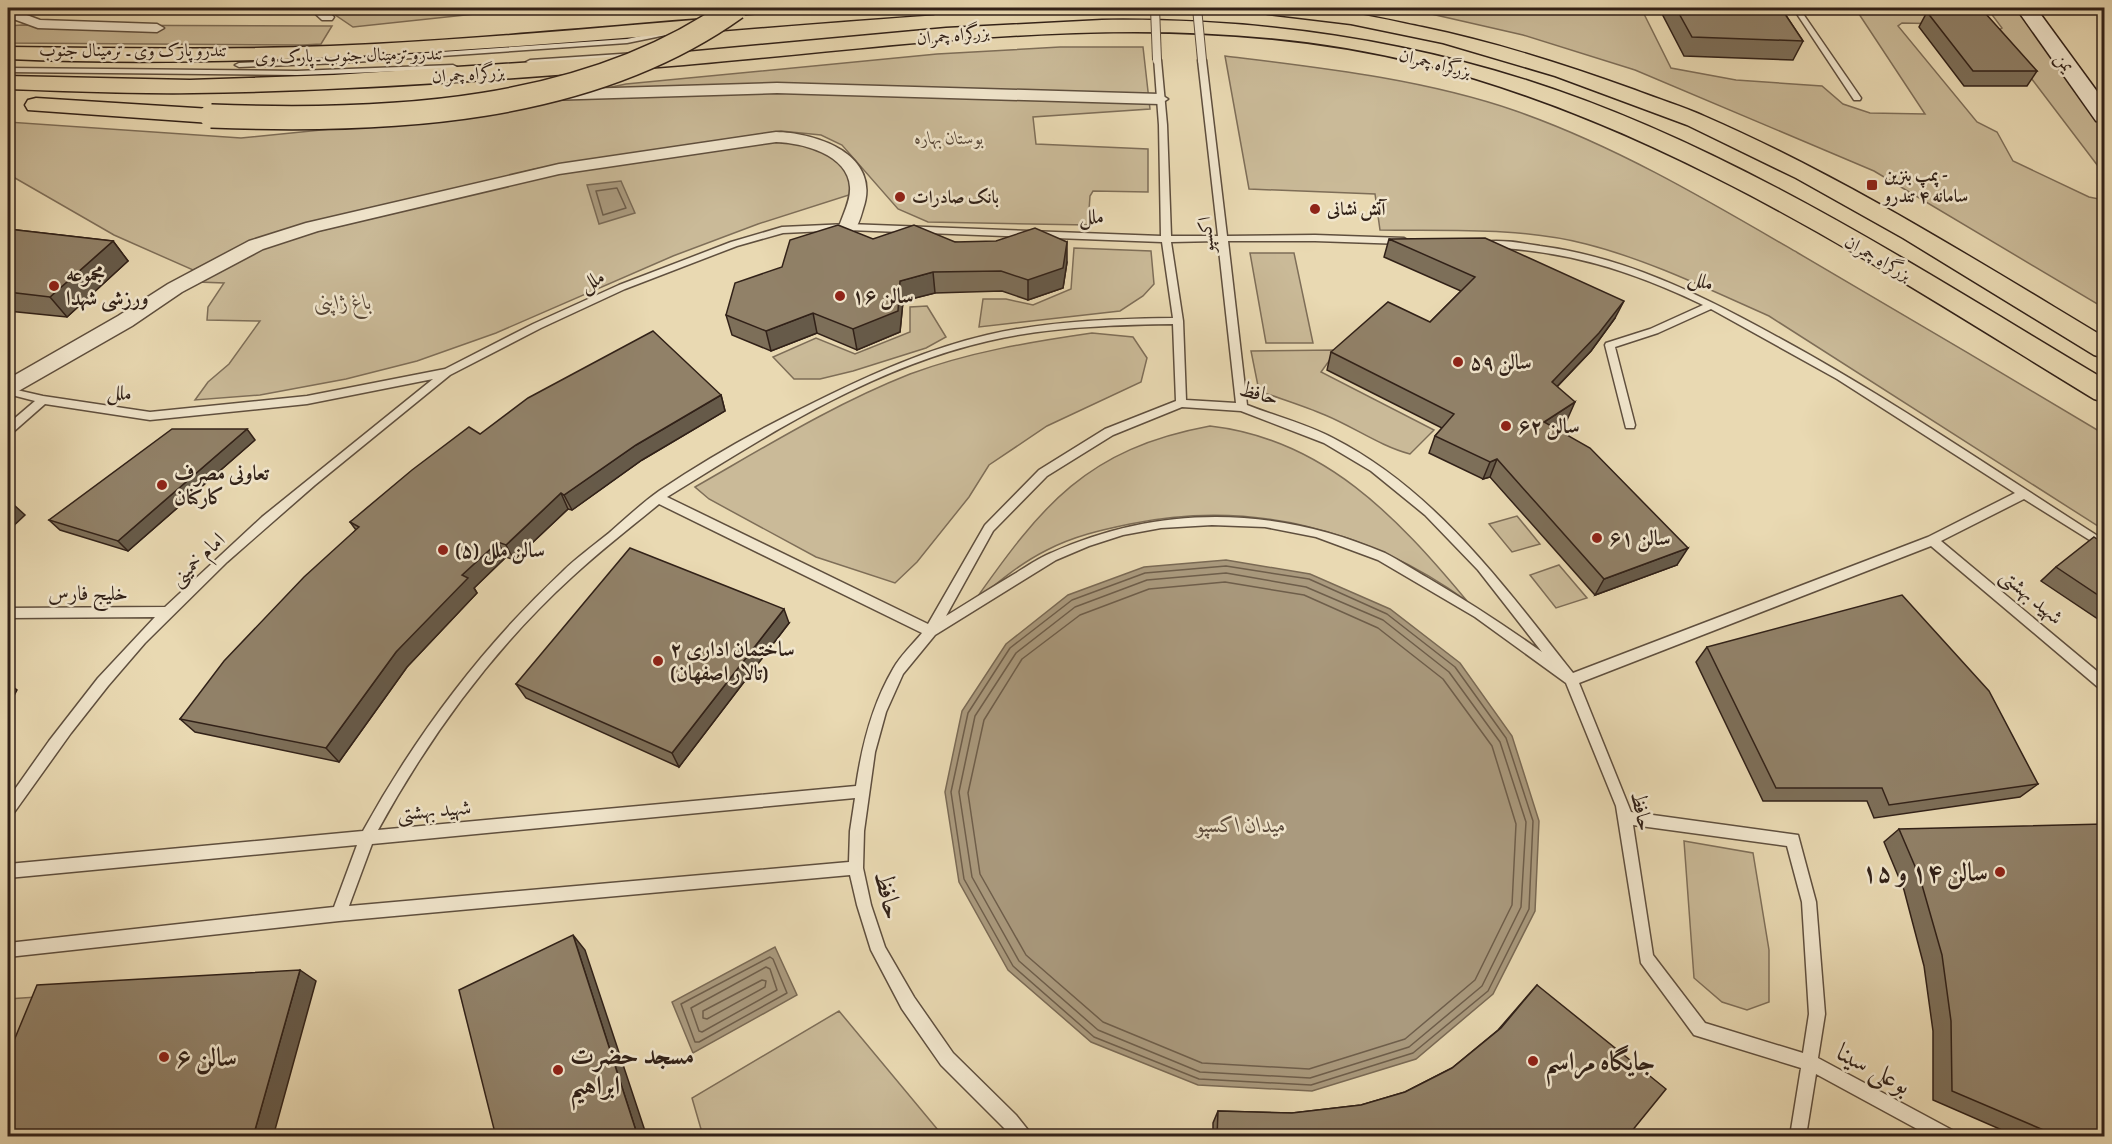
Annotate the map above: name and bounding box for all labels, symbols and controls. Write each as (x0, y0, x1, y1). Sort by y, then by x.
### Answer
street label: بزرگراه چمران (915, 20, 991, 50)
street label: تندرو پارک وی ـ ترمینال جنوب (39, 38, 227, 63)
street label: تندرو ترمینال جنوب ـ پارک وی (255, 41, 443, 70)
street label: بزرگراه چمران (1397, 42, 1473, 84)
street label: یمن (2050, 47, 2080, 77)
street label: بزرگراه چمران (431, 59, 505, 89)
park label: بوستان بهاره (914, 126, 984, 150)
place label: پمپ بنزین - سامانه ۴ تندرو (1882, 163, 1968, 208)
marker: پمپ بنزین - سامانه ۴ تندرو (1865, 178, 1879, 192)
place label: بانک صادرات (912, 185, 999, 209)
marker: بانک صادرات (893, 190, 907, 204)
place label: آتش نشانی (1326, 197, 1388, 221)
street label: ملل (1079, 201, 1105, 231)
marker: آتش نشانی (1308, 202, 1322, 216)
street label: اکسپو (1192, 215, 1220, 256)
street label: بزرگراه چمران (1840, 229, 1916, 287)
place label: مجموعه ورزشی شهدا (66, 260, 149, 313)
street label: ملل (575, 262, 609, 298)
street label: ملل (1685, 262, 1719, 298)
marker: مجموعه ورزشی شهدا (47, 279, 61, 293)
place label: سالن ۱۶ (852, 282, 914, 310)
park label: باغ ژاپنی (314, 288, 372, 320)
marker: سالن ۱۶ (833, 289, 847, 303)
place label: سالن ۵۹ (1470, 348, 1532, 376)
marker: سالن ۵۹ (1451, 355, 1465, 369)
street label: حافظ (1236, 374, 1282, 412)
street label: ملل (106, 376, 134, 408)
place label: سالن ۶۲ (1518, 412, 1580, 440)
marker: سالن ۶۲ (1499, 419, 1513, 433)
place label: تعاونی مصرف کارکنان (174, 459, 270, 511)
marker: تعاونی مصرف کارکنان (155, 478, 169, 492)
place label: سالن ۶۱ (1609, 524, 1671, 552)
street label: امام خمینی (163, 526, 234, 595)
marker: سالن ۶۱ (1590, 531, 1604, 545)
place label: (۵) سالن ملل (455, 536, 545, 565)
marker: (۵) سالن ملل (436, 543, 450, 557)
street label: شهید بهشتی (1994, 561, 2070, 631)
street label: خلیج فارس (48, 579, 128, 612)
place label: ساختمان اداری ۲ (تالار اصفهان) (670, 635, 795, 687)
marker: ساختمان اداری ۲ (تالار اصفهان) (651, 654, 665, 668)
street label: حافظ (1624, 789, 1660, 833)
street label: شهید بهشتی (396, 793, 472, 828)
water label: میدان اکسپو (1195, 810, 1286, 840)
place label: سالن ۱۴ و ۱۵ (1862, 855, 1988, 890)
marker: سالن ۱۴ و ۱۵ (1993, 865, 2007, 879)
street label: حافظ (866, 867, 911, 923)
street label: بوعلی سینا (1830, 1034, 1917, 1104)
place label: مسجد حضرت ابراهیم (570, 1038, 694, 1111)
place label: سالن ۶ (176, 1040, 237, 1075)
place label: جایگاه مراسم (1545, 1044, 1655, 1087)
marker: سالن ۶ (157, 1050, 171, 1064)
marker: جایگاه مراسم (1526, 1054, 1540, 1068)
marker: مسجد حضرت ابراهیم (551, 1063, 565, 1077)

